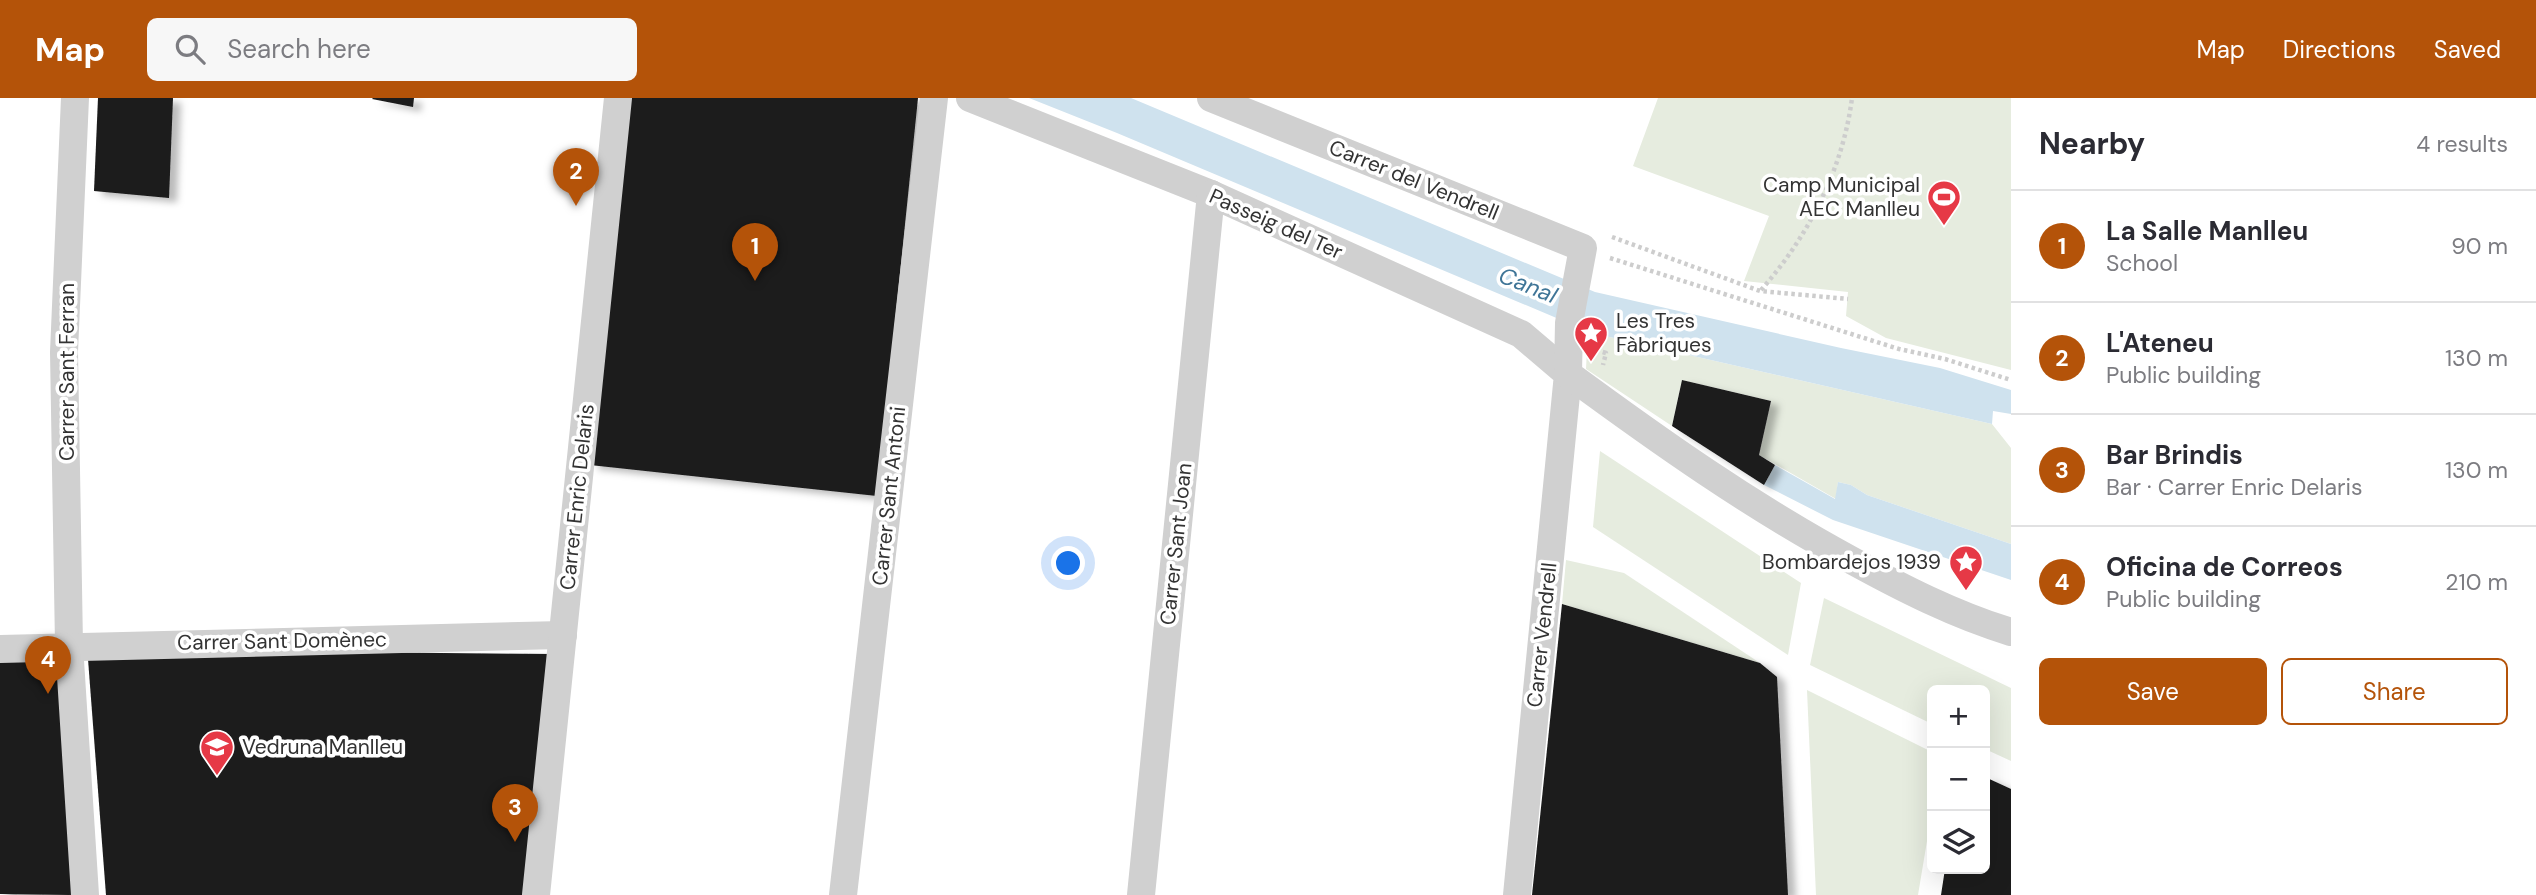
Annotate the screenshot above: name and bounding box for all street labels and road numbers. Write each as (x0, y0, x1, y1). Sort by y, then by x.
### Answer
street label: Carrer del Vendrell (1325, 133, 1503, 227)
street label: Passeig del Ter (1205, 182, 1347, 266)
street label: Carrer Sant Ferran (53, 283, 81, 461)
street label: Carrer Enric Delaris (553, 403, 601, 591)
street label: Carrer Sant Antoni (866, 405, 912, 587)
street label: Carrer Sant Joan (1154, 462, 1198, 626)
street label: Carrer Vendrell (1520, 561, 1564, 709)
street label: Carrer Sant Domènec (177, 625, 387, 657)

